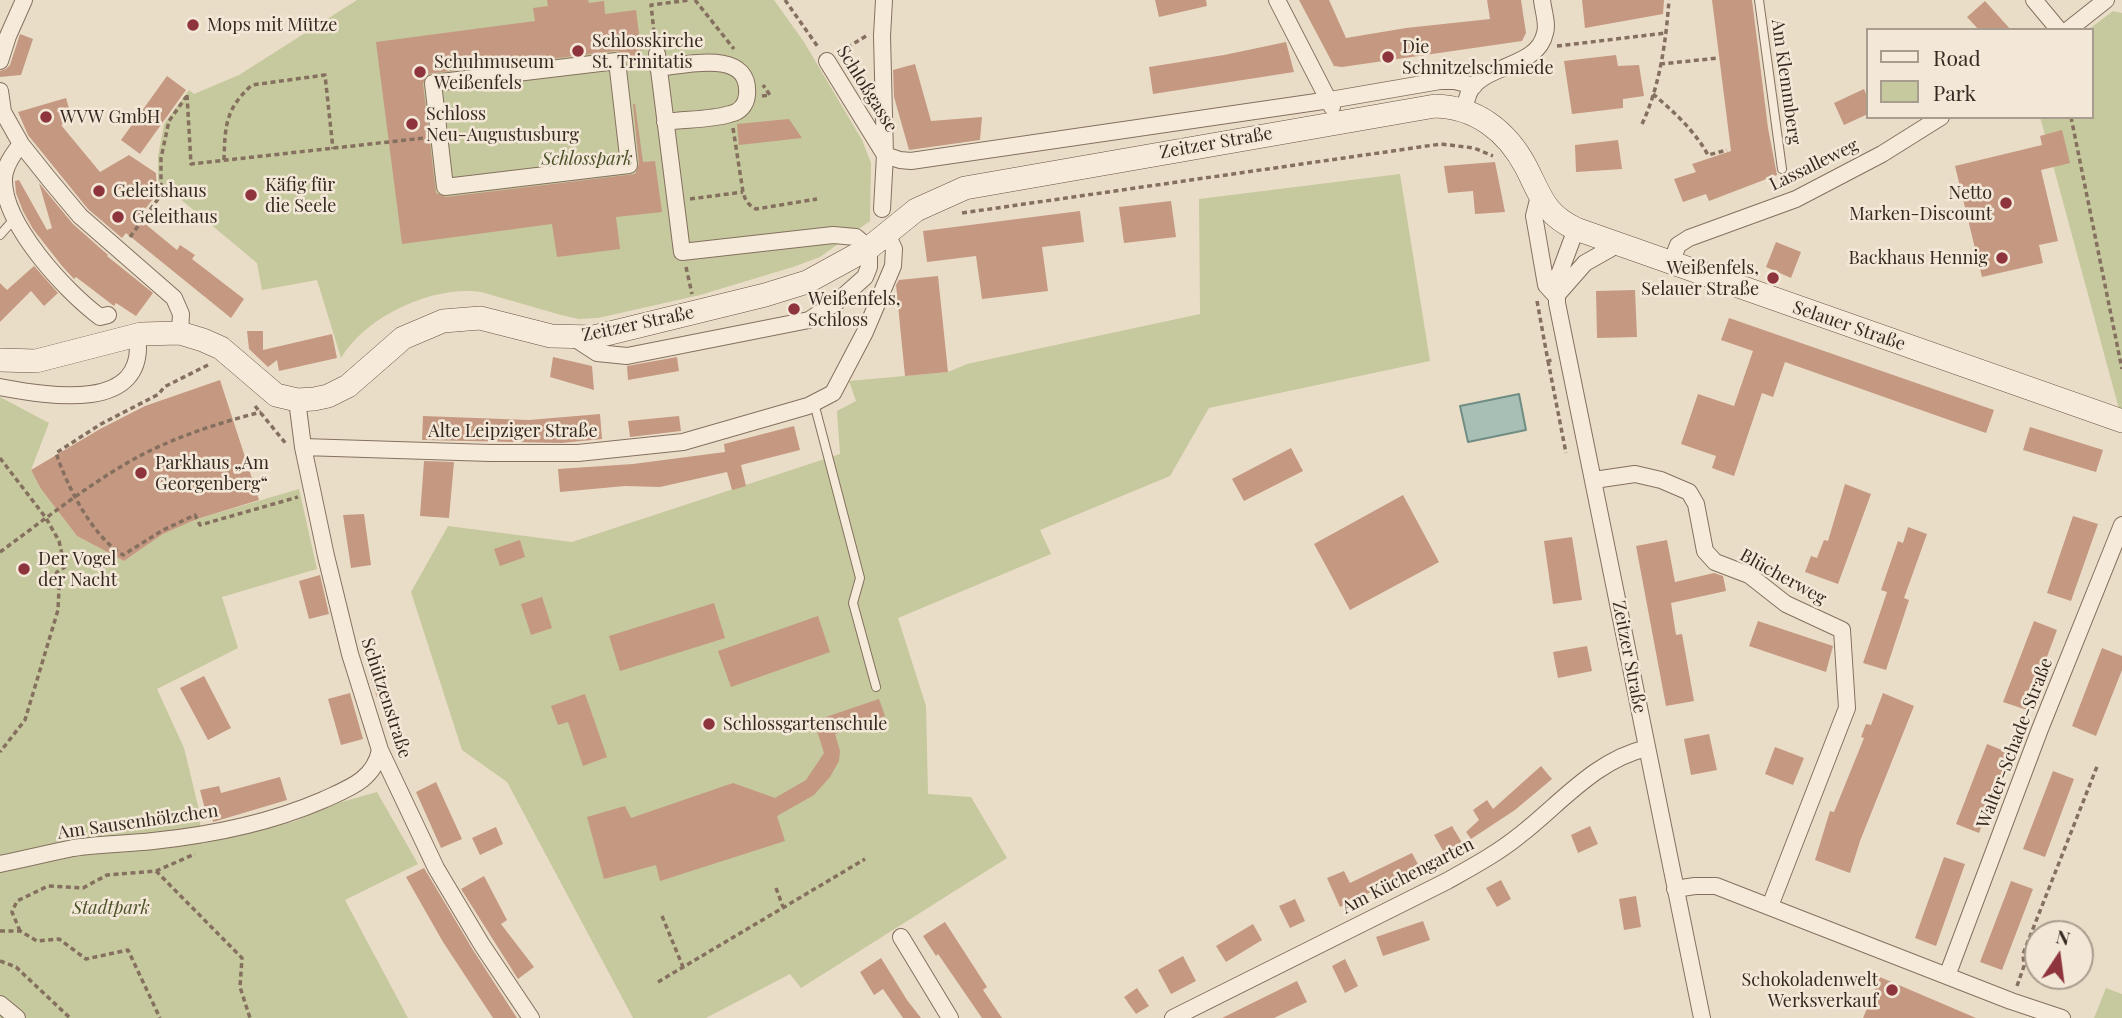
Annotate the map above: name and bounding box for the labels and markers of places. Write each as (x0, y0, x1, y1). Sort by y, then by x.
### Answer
place label: Mops mit Mütze (207, 14, 337, 36)
marker: Mops mit Mütze (185, 17, 201, 33)
place label: Schlosskirche St. Trinitatis (592, 30, 703, 72)
place label: Die Schnitzelschmiede (1402, 36, 1554, 78)
marker: Schlosskirche St. Trinitatis (570, 43, 586, 59)
marker: Die Schnitzelschmiede (1380, 49, 1396, 65)
place label: Schuhmuseum Weißenfels (434, 51, 554, 94)
marker: Schuhmuseum Weißenfels (412, 64, 428, 80)
place label: Schloss Neu-Augustusburg (426, 103, 579, 146)
place label: WVW GmbH (60, 106, 160, 128)
marker: WVW GmbH (38, 109, 54, 125)
marker: Schloss Neu-Augustusburg (404, 116, 420, 132)
place label: Käfig für die Seele (265, 174, 336, 216)
place label: Geleitshaus (113, 180, 207, 202)
place label: Netto Marken-Discount (1849, 182, 1992, 224)
marker: Geleitshaus (91, 183, 107, 199)
marker: Käfig für die Seele (243, 187, 259, 203)
marker: Netto Marken-Discount (1998, 195, 2014, 211)
place label: Geleithaus (132, 206, 218, 228)
marker: Geleithaus (110, 209, 126, 225)
place label: Backhaus Hennig (1849, 247, 1988, 269)
marker: Backhaus Hennig (1994, 250, 2010, 266)
place label: Weißenfels, Selauer Straße (1641, 257, 1759, 300)
marker: Weißenfels, Selauer Straße (1765, 270, 1781, 286)
place label: Weißenfels, Schloss (808, 288, 900, 330)
marker: Weißenfels, Schloss (786, 301, 802, 317)
place label: Parkhaus „Am Georgenberg“ (155, 452, 269, 494)
marker: Parkhaus „Am Georgenberg“ (133, 465, 149, 481)
place label: Der Vogel der Nacht (38, 548, 117, 590)
marker: Der Vogel der Nacht (16, 561, 32, 577)
place label: Schlossgartenschule (723, 713, 887, 735)
marker: Schlossgartenschule (701, 716, 717, 732)
place label: Schokoladenwelt Werksverkauf (1742, 969, 1878, 1012)
marker: Schokoladenwelt Werksverkauf (1884, 982, 1900, 998)

